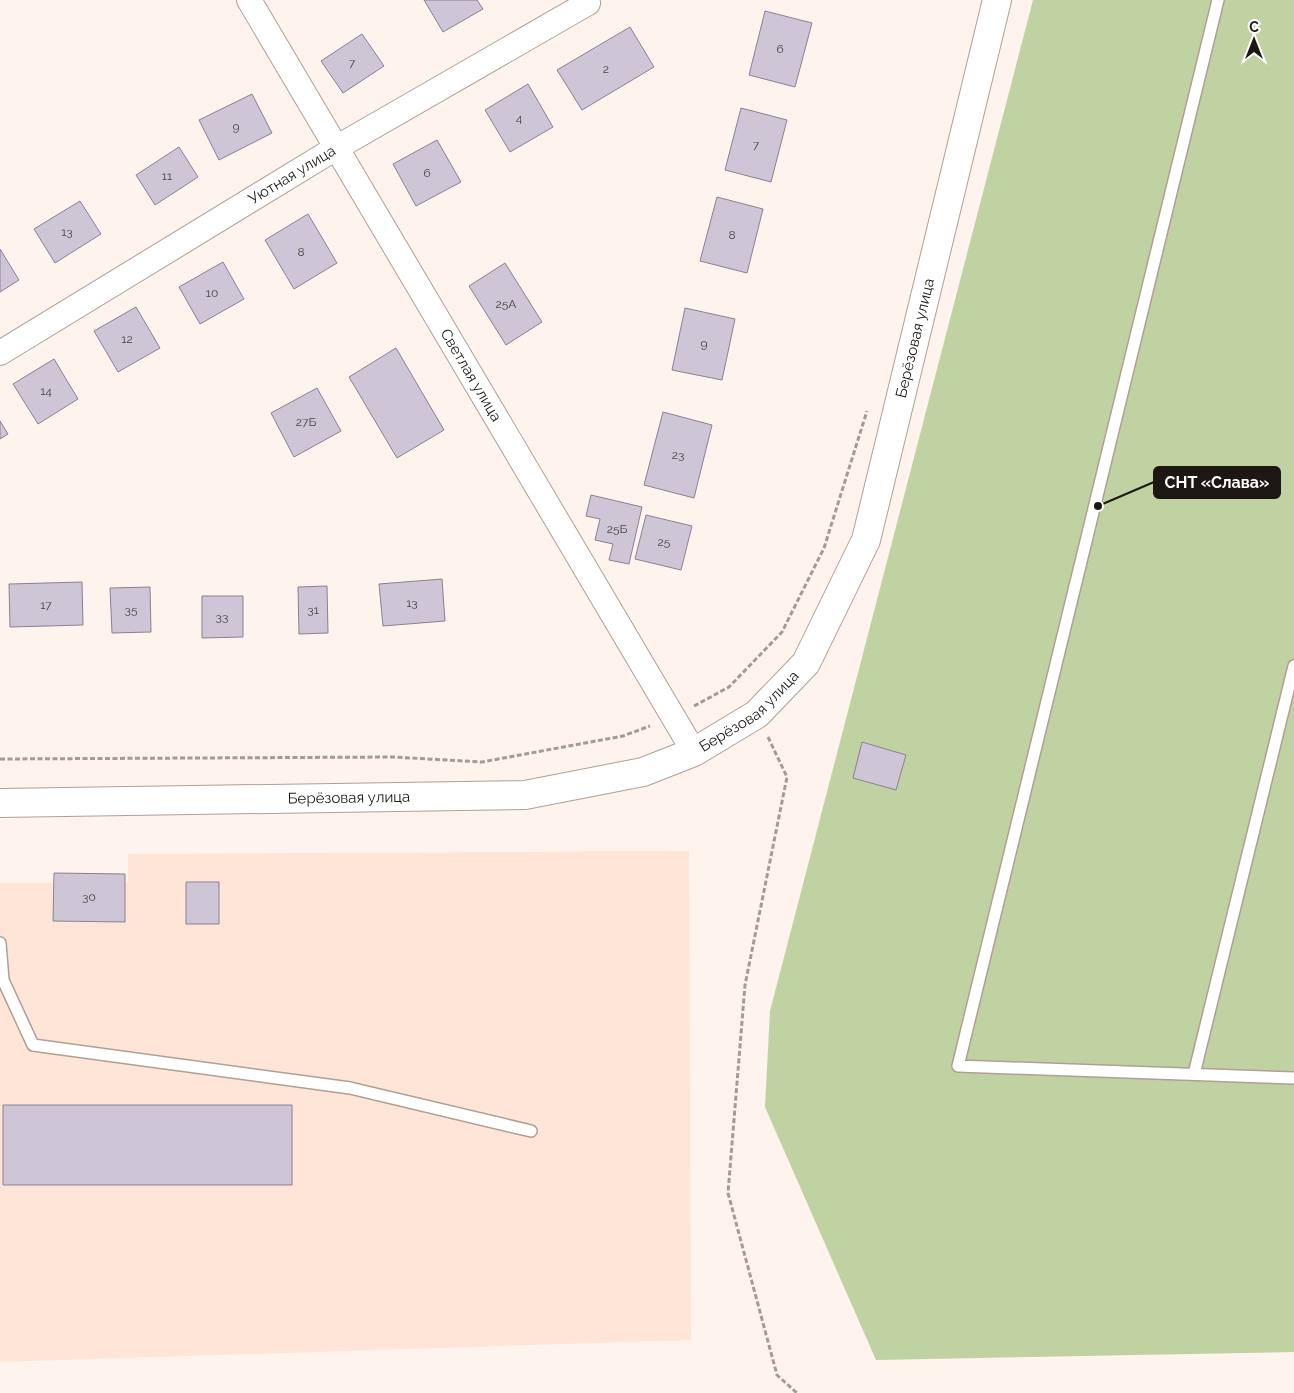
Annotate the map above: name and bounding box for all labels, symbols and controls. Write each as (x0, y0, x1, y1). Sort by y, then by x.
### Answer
north arrow (1229, 15, 1279, 65)
text: С (1249, 19, 1259, 35)
house number: 6 (776, 42, 784, 56)
house number: 7 (349, 56, 356, 70)
house number: 2 (603, 62, 609, 76)
house number: 4 (516, 111, 523, 125)
house number: 9 (232, 120, 240, 134)
house number: 7 (753, 138, 760, 152)
street label: Уютная улица (245, 141, 339, 208)
house number: 6 (423, 166, 431, 180)
house number: 11 (162, 169, 172, 183)
house number: 13 (61, 225, 73, 239)
house number: 8 (728, 228, 736, 242)
house number: 8 (297, 245, 305, 259)
street label: Берёзовая улица (892, 276, 938, 400)
house number: 10 (206, 286, 218, 300)
house number: 25А (496, 297, 516, 311)
street label: Светлая улица (437, 326, 505, 425)
house number: 12 (121, 332, 133, 346)
house number: 9 (700, 337, 708, 351)
house number: 14 (40, 384, 52, 398)
house number: 27Б (296, 415, 316, 429)
house number: 23 (672, 448, 684, 462)
callout: СНТ «Слава» (1154, 467, 1280, 498)
text: СНТ «Слава» (1165, 473, 1269, 492)
house number: 25Б (607, 522, 627, 536)
house number: 25 (658, 535, 671, 549)
house number: 13 (406, 596, 418, 610)
house number: 17 (40, 598, 52, 612)
house number: 35 (125, 603, 138, 617)
house number: 31 (307, 603, 319, 617)
house number: 33 (216, 610, 228, 624)
street label: Берёзовая улица (696, 667, 803, 756)
street label: Берёзовая улица (288, 788, 410, 808)
house number: 30 (82, 890, 96, 904)

